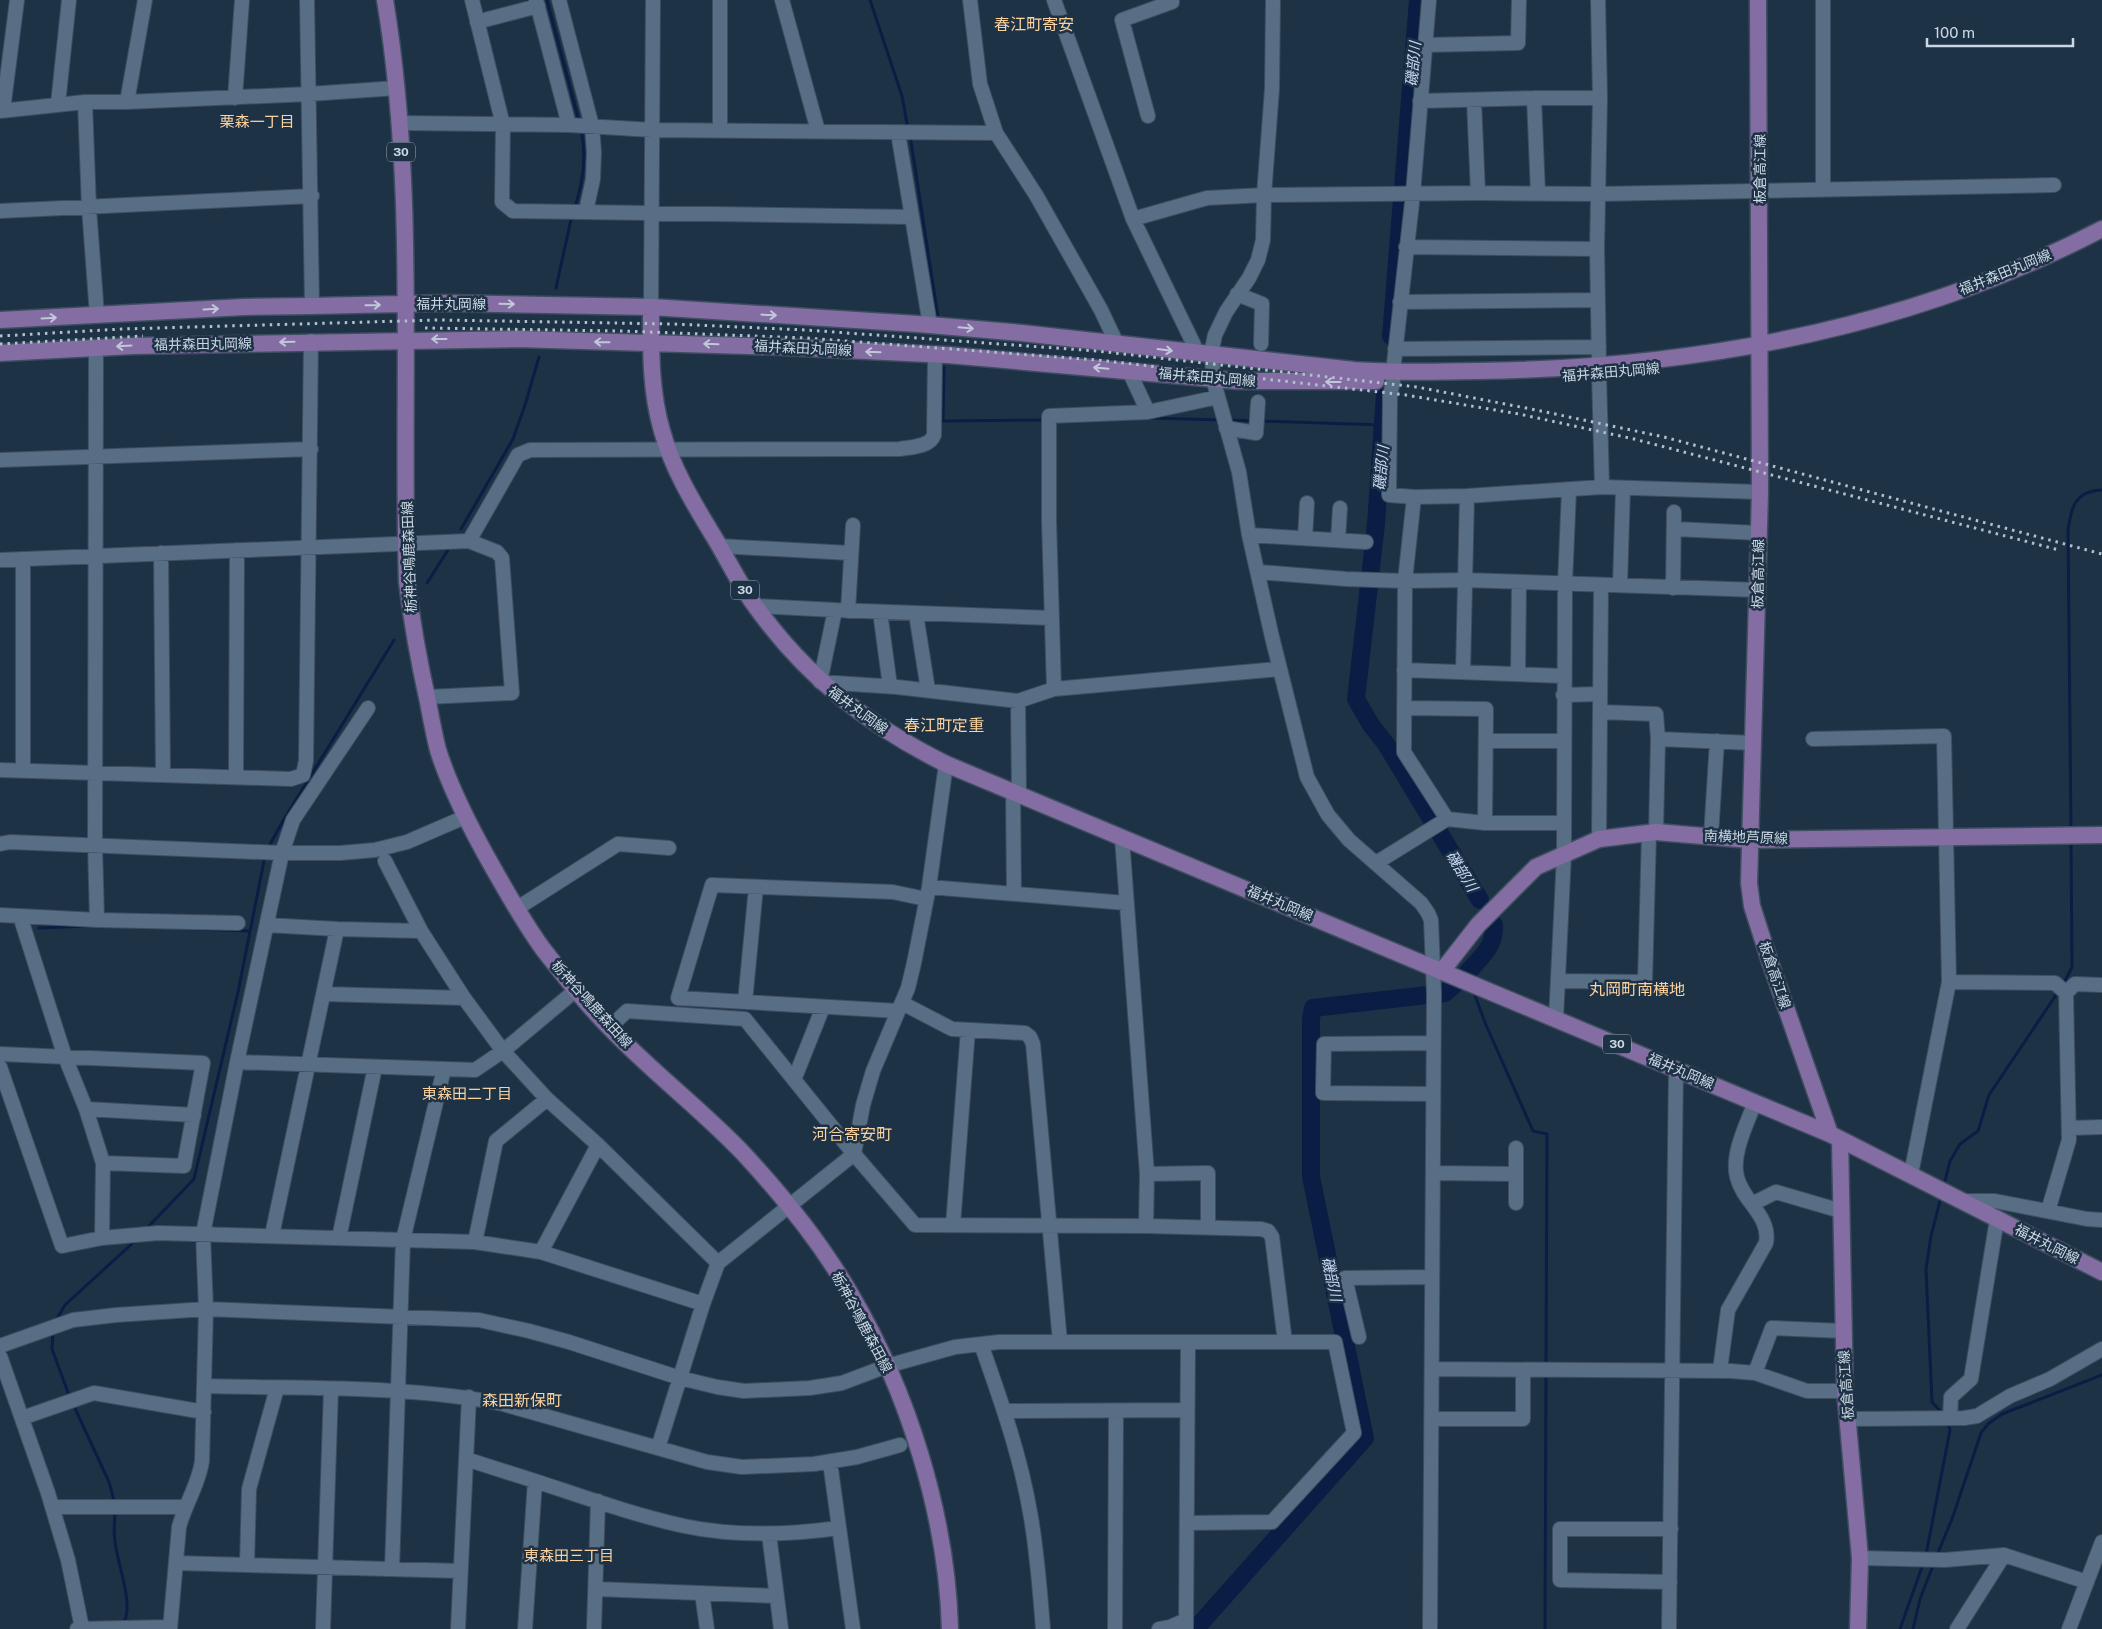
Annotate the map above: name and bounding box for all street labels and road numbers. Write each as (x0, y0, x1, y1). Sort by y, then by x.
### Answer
street label: 板倉高江線 (1752, 134, 1768, 204)
road number: 30 (387, 142, 415, 162)
street label: 福井森田丸岡線 (1957, 246, 2053, 298)
street label: 福井丸岡線 (416, 296, 486, 312)
street label: 福井森田丸岡線 (154, 335, 252, 353)
street label: 福井森田丸岡線 (754, 337, 852, 359)
street label: 福井森田丸岡線 (1561, 360, 1661, 384)
street label: 福井森田丸岡線 (1157, 365, 1257, 389)
street label: 栃神谷鳴鹿森田線 (399, 501, 419, 613)
street label: 板倉高江線 (1749, 539, 1767, 609)
road number: 30 (731, 580, 759, 600)
street label: 福井丸岡線 (825, 683, 891, 737)
street label: 南横地芦原線 (1704, 828, 1788, 846)
street label: 福井丸岡線 (1245, 882, 1315, 924)
street label: 板倉高江線 (1756, 939, 1794, 1011)
street label: 栃神谷鳴鹿森田線 (549, 957, 635, 1051)
road number: 30 (1603, 1034, 1631, 1054)
street label: 福井丸岡線 (1646, 1050, 1716, 1092)
street label: 福井丸岡線 (2012, 1221, 2082, 1267)
street label: 栃神谷鳴鹿森田線 (829, 1269, 895, 1375)
street label: 板倉高江線 (1836, 1350, 1856, 1420)

